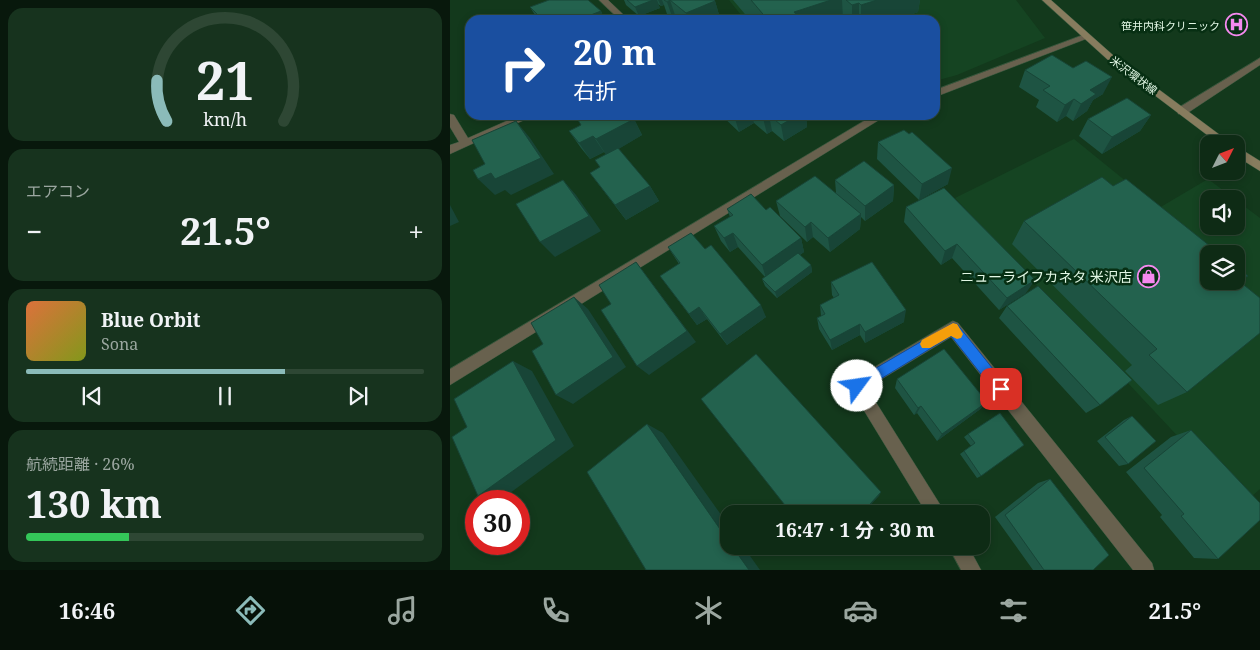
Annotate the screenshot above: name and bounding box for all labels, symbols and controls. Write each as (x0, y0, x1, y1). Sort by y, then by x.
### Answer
hospital icon: 笹井内科クリニック (1224, 13, 1248, 37)
place label: 笹井内科クリニック (1121, 18, 1220, 33)
text: 20 m (573, 28, 656, 75)
icon: right (490, 35, 555, 100)
text: 21 (196, 44, 254, 115)
street label: 米沢環状線 (1108, 52, 1160, 98)
text: 右折 (573, 75, 617, 105)
text: km/h (203, 107, 247, 131)
north arrow (1200, 135, 1245, 180)
map controls (1200, 135, 1245, 290)
text: エアコン (26, 180, 90, 202)
button: sound (1200, 190, 1245, 235)
text: 21.5° (180, 204, 271, 256)
text: − (26, 212, 42, 250)
text: + (408, 212, 424, 250)
button: layers (1200, 245, 1245, 290)
shop icon: ニューライフカネタ 米沢店 (1136, 264, 1160, 288)
place label: ニューライフカネタ 米沢店 (960, 267, 1132, 286)
text: Blue Orbit (101, 307, 201, 333)
text: Sona (101, 333, 138, 355)
position arrow (830, 359, 882, 411)
pin (980, 368, 1022, 410)
icon: arrive (987, 375, 1015, 403)
icon: previous (78, 382, 106, 410)
icon: pause (211, 382, 239, 410)
icon: next (344, 382, 372, 410)
text: 航続距離 · 26% (26, 453, 135, 475)
text: 130 km (26, 477, 162, 529)
speed limit sign: 30 (465, 490, 530, 555)
text: 16:47 · 1 分 · 30 m (775, 517, 935, 543)
icon: directions (233, 593, 268, 628)
icon: music (385, 593, 420, 628)
icon: phone (538, 593, 573, 628)
icon: climate (691, 593, 726, 628)
icon: car (843, 593, 878, 628)
icon: filters (996, 593, 1031, 628)
text: 16:46 (59, 595, 115, 625)
text: 21.5° (1149, 595, 1201, 625)

